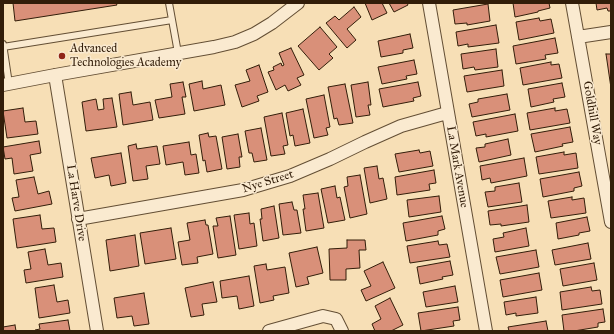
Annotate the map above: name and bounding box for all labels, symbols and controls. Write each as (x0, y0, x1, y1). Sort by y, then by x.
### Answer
place label: Advanced Technologies Academy (70, 42, 181, 70)
marker: Advanced Technologies Academy (57, 51, 67, 61)
street label: Goldhill Way (579, 80, 605, 146)
street label: La Mark Avenue (443, 125, 471, 209)
street label: La Harve Drive (63, 164, 89, 242)
street label: Nye Street (241, 167, 295, 197)

